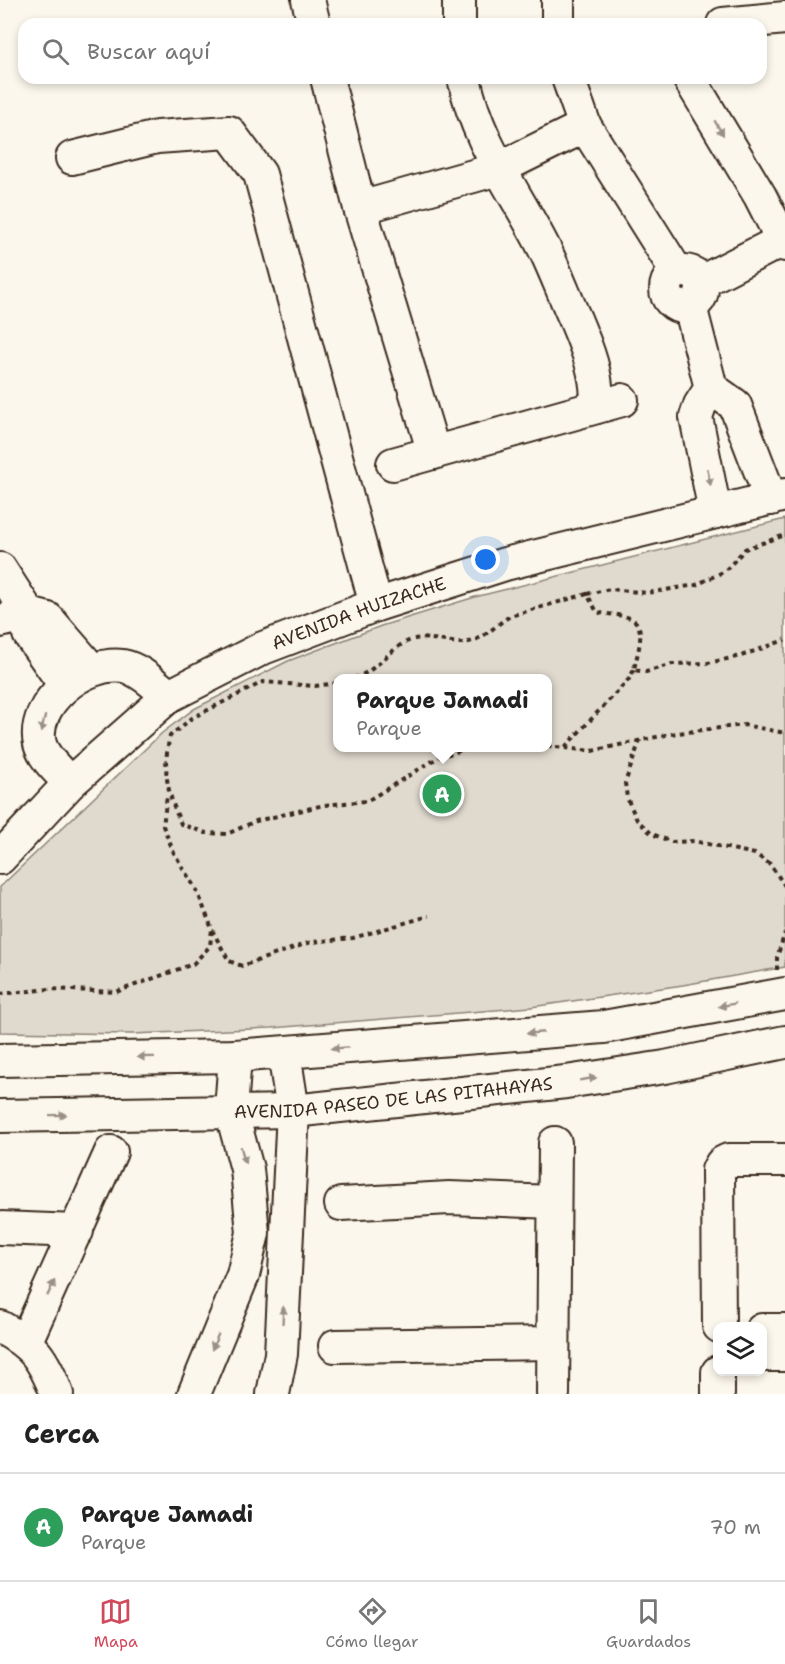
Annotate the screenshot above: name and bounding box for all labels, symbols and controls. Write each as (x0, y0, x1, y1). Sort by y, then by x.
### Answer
search box (18, 18, 767, 84)
icon: search (39, 35, 72, 68)
text: Buscar aquí (87, 37, 210, 66)
one-way arrow (714, 120, 724, 137)
one-way arrow (704, 468, 714, 486)
your location (471, 545, 500, 574)
street label: AVENIDA HUIZACHE (268, 571, 449, 656)
popup (333, 674, 552, 752)
text: Parque Jamadi (356, 686, 529, 715)
one-way arrow (37, 715, 47, 733)
text: Parque (356, 715, 422, 741)
pin: A (422, 772, 462, 816)
one-way arrow (718, 1001, 737, 1010)
one-way arrow (525, 1028, 544, 1038)
one-way arrow (331, 1044, 350, 1053)
one-way arrow (136, 1052, 155, 1062)
street label: AVENIDA PASEO DE LAS PITAHAYAS (234, 1071, 554, 1124)
one-way arrow (578, 1074, 597, 1083)
one-way arrow (49, 1110, 68, 1119)
one-way arrow (239, 1146, 248, 1164)
one-way arrow (46, 1279, 56, 1297)
one-way arrow (279, 1306, 288, 1325)
map controls (713, 1322, 767, 1376)
button: layers (713, 1322, 767, 1376)
one-way arrow (210, 1334, 220, 1352)
text: Cerca (24, 1416, 99, 1451)
text: Parque Jamadi (81, 1500, 253, 1529)
text: A (36, 1514, 51, 1540)
text: 70 m (709, 1514, 761, 1540)
text: Parque (81, 1529, 146, 1555)
tab: Mapa (94, 1595, 138, 1652)
tab: Cómo llegar (325, 1595, 419, 1652)
tab: Guardados (606, 1595, 691, 1652)

